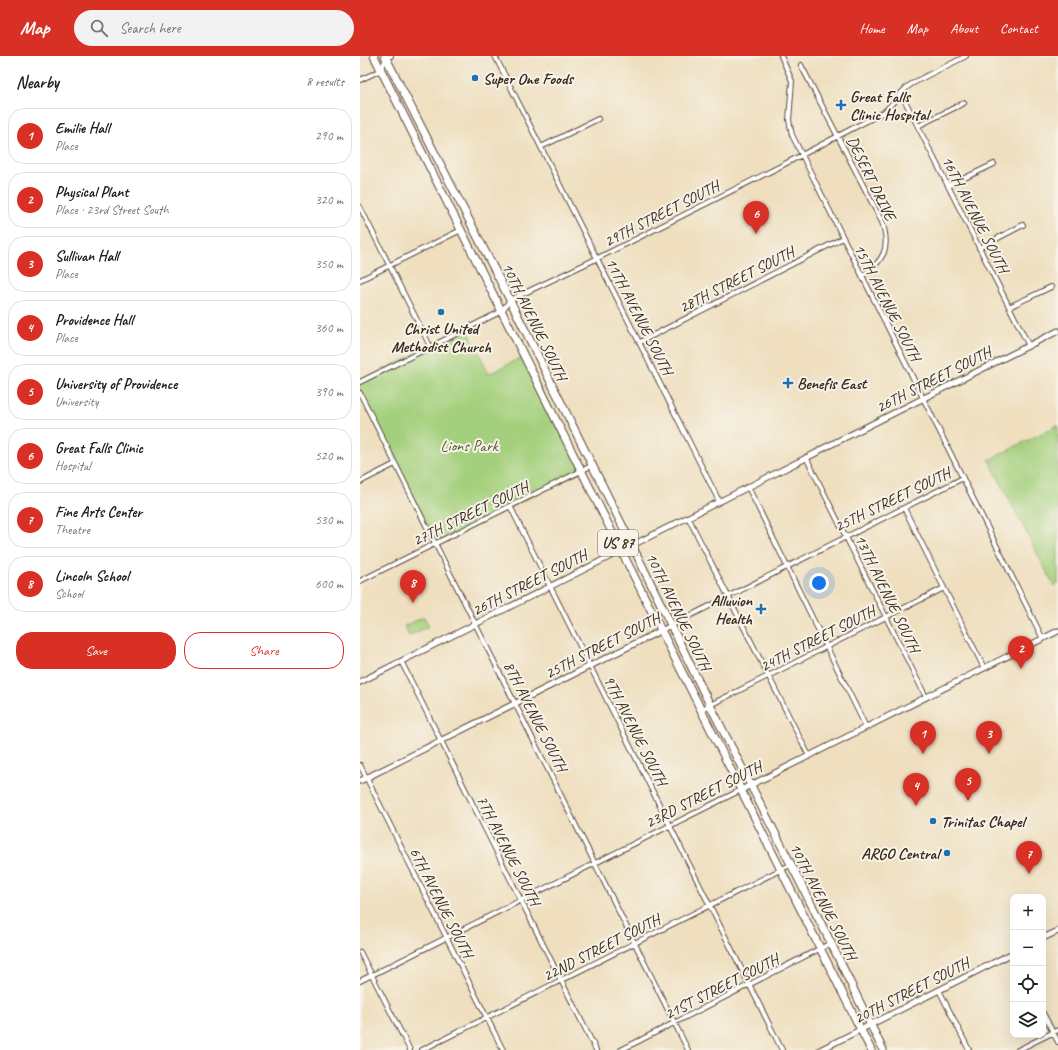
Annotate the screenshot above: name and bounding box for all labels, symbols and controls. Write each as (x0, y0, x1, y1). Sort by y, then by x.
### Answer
search box (74, 10, 354, 46)
text: Map (20, 16, 50, 40)
icon: search (88, 17, 110, 39)
text: Search here (120, 19, 181, 38)
text: Home (859, 20, 885, 37)
text: Map (907, 20, 928, 37)
text: About (950, 20, 978, 37)
text: Contact (1000, 20, 1038, 37)
place label: Super One Foods (483, 69, 575, 89)
text: Nearby (16, 72, 59, 93)
marker: Super One Foods (470, 73, 480, 83)
text: 8 results (306, 74, 344, 90)
place label: Great Falls Clinic Hospital (850, 87, 932, 125)
marker: Great Falls Clinic Hospital (835, 99, 847, 111)
text: Emilie Hall (55, 119, 109, 138)
text: 1 (27, 128, 33, 144)
text: 290 m (315, 128, 343, 144)
street label: DESERT DRIVE (842, 133, 901, 226)
text: Place (55, 138, 78, 154)
street label: 16TH AVENUE SOUTH (937, 153, 1014, 279)
street label: 29TH STREET SOUTH (601, 175, 725, 251)
text: Physical Plant (55, 183, 128, 202)
text: 2 (27, 192, 33, 208)
text: 320 m (315, 192, 343, 208)
pin: 6 (743, 201, 769, 234)
text: Place · 23rd Street South (55, 202, 168, 218)
street label: 28TH STREET SOUTH (676, 241, 800, 317)
street label: 15TH AVENUE SOUTH (849, 241, 926, 367)
text: Sullivan Hall (55, 247, 119, 266)
street label: 11TH AVENUE SOUTH (601, 255, 678, 381)
text: 3 (27, 256, 33, 272)
text: 350 m (315, 256, 343, 272)
street label: 10TH AVENUE SOUTH (497, 259, 572, 386)
text: Place (55, 266, 78, 282)
marker: Christ United Methodist Church (436, 307, 446, 317)
text: Providence Hall (55, 311, 133, 330)
place label: Christ United Methodist Church (391, 319, 491, 357)
text: 4 (27, 320, 33, 336)
text: 360 m (315, 320, 343, 336)
text: Place (55, 330, 78, 346)
street label: 26TH STREET SOUTH (873, 341, 997, 417)
place label: Benefis East (797, 374, 868, 394)
text: University of Providence (55, 375, 177, 394)
marker: Benefis East (782, 377, 794, 389)
text: 5 (27, 384, 33, 400)
text: 390 m (315, 384, 343, 400)
text: University (55, 394, 98, 410)
park label: Lions Park (440, 436, 499, 456)
text: Great Falls Clinic (55, 439, 143, 458)
text: 6 (27, 448, 33, 464)
text: 520 m (315, 448, 343, 464)
text: Hospital (55, 458, 91, 474)
street label: 25TH STREET SOUTH (831, 462, 956, 537)
street label: 27TH STREET SOUTH (409, 476, 534, 551)
text: Fine Arts Center (55, 503, 142, 522)
text: 7 (27, 512, 33, 528)
text: 530 m (315, 512, 343, 528)
text: Theatre (55, 522, 90, 538)
road number: US 87 (598, 530, 638, 556)
street label: 13TH AVENUE SOUTH (850, 531, 925, 658)
street label: 26TH STREET SOUTH (469, 544, 593, 620)
street label: 10TH AVENUE SOUTH (641, 549, 716, 676)
text: Lincoln School (55, 567, 129, 586)
pin: 8 (400, 570, 426, 603)
your location (809, 573, 829, 593)
text: 8 (27, 576, 33, 592)
text: 600 m (315, 576, 343, 592)
text: School (55, 586, 83, 602)
place label: Alluvion Health (711, 591, 753, 629)
street label: 24TH STREET SOUTH (757, 600, 881, 676)
marker: Alluvion Health (755, 603, 767, 615)
street label: 25TH STREET SOUTH (542, 607, 666, 683)
button: Save (16, 632, 176, 669)
button: Share (184, 632, 344, 669)
pin: 2 (1008, 636, 1034, 669)
street label: 8TH AVENUE SOUTH (499, 658, 573, 778)
street label: 9TH AVENUE SOUTH (599, 672, 673, 792)
pin: 1 (910, 721, 936, 754)
pin: 3 (976, 721, 1002, 754)
street label: 23RD STREET SOUTH (642, 756, 768, 833)
pin: 5 (955, 768, 981, 801)
pin: 4 (903, 773, 929, 806)
street label: 7TH AVENUE SOUTH (472, 792, 546, 912)
place label: Trinitas Chapel (941, 812, 1028, 832)
marker: Trinitas Chapel (928, 816, 938, 826)
street label: 10TH AVENUE SOUTH (785, 840, 862, 966)
pin: 7 (1016, 841, 1042, 874)
street label: 6TH AVENUE SOUTH (405, 844, 479, 964)
place label: ARGO Central (861, 844, 942, 864)
marker: ARGO Central (942, 848, 952, 858)
map controls (1010, 894, 1046, 1038)
button: + (1010, 894, 1046, 930)
street label: 22ND STREET SOUTH (539, 908, 666, 986)
button: − (1010, 930, 1046, 966)
street label: 21ST STREET SOUTH (661, 948, 784, 1024)
street label: 20TH STREET SOUTH (851, 952, 975, 1028)
button: locate (1010, 966, 1046, 1002)
button: layers (1010, 1002, 1046, 1038)

